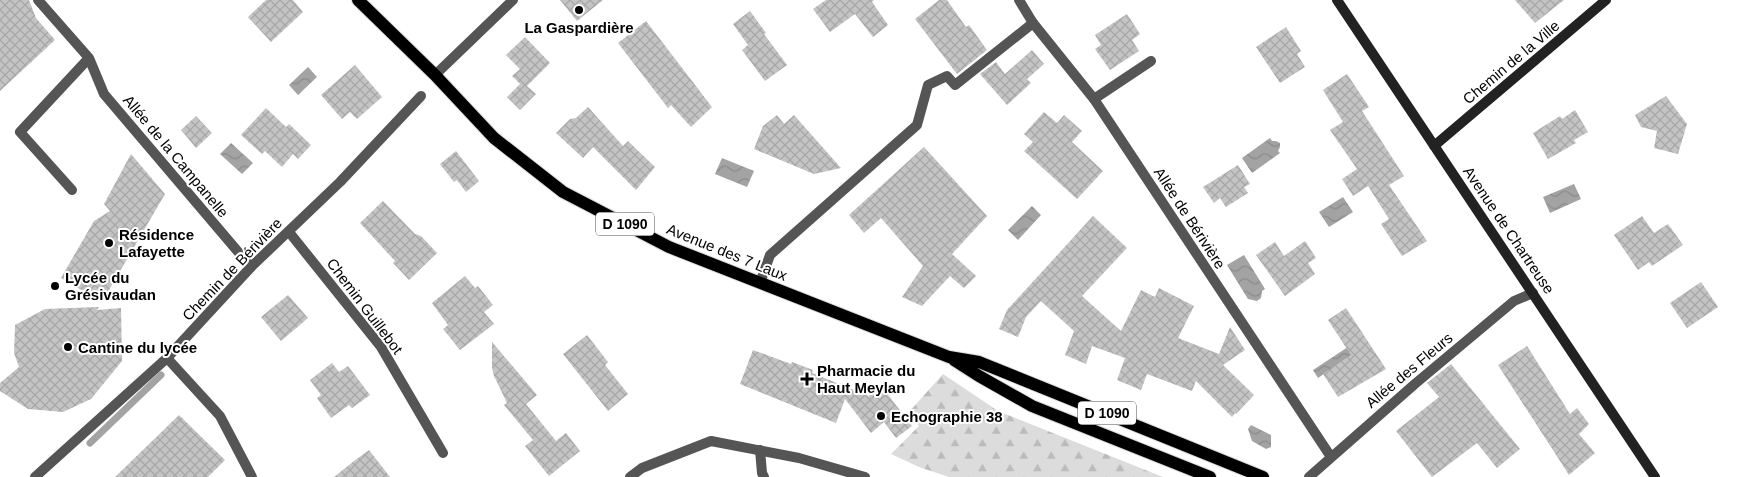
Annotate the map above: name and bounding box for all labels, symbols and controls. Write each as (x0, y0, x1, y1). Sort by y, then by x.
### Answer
marker: La Gaspardière (573, 4, 585, 16)
street label: Chemin de la Ville (1459, 17, 1563, 107)
place label: La Gaspardière (524, 19, 634, 36)
street label: Allée de la Campanelle (120, 91, 232, 221)
street label: Avenue de Chartreuse (1460, 163, 1558, 297)
street label: Allée de Bérivière (1151, 164, 1229, 272)
road number: D 1090 (596, 212, 654, 235)
street label: Chemin de Bérivière (179, 214, 285, 324)
street label: Avenue des 7 Laux (664, 220, 790, 284)
place label: Résidence Lafayette (119, 226, 194, 260)
marker: Résidence Lafayette (103, 237, 115, 249)
street label: Chemin Guillebot (324, 255, 407, 358)
place label: Lycée du Grésivaudan (65, 269, 156, 303)
marker: Lycée du Grésivaudan (49, 280, 61, 292)
street label: Allée des Fleurs (1362, 329, 1456, 411)
place label: Cantine du lycée (78, 339, 197, 356)
marker: Cantine du lycée (62, 341, 74, 353)
place label: Pharmacie du Haut Meylan (817, 362, 915, 396)
marker: Pharmacie du Haut Meylan (801, 373, 813, 385)
road number: D 1090 (1078, 402, 1136, 424)
place label: Echographie 38 (891, 408, 1003, 425)
marker: Echographie 38 (875, 410, 887, 422)

